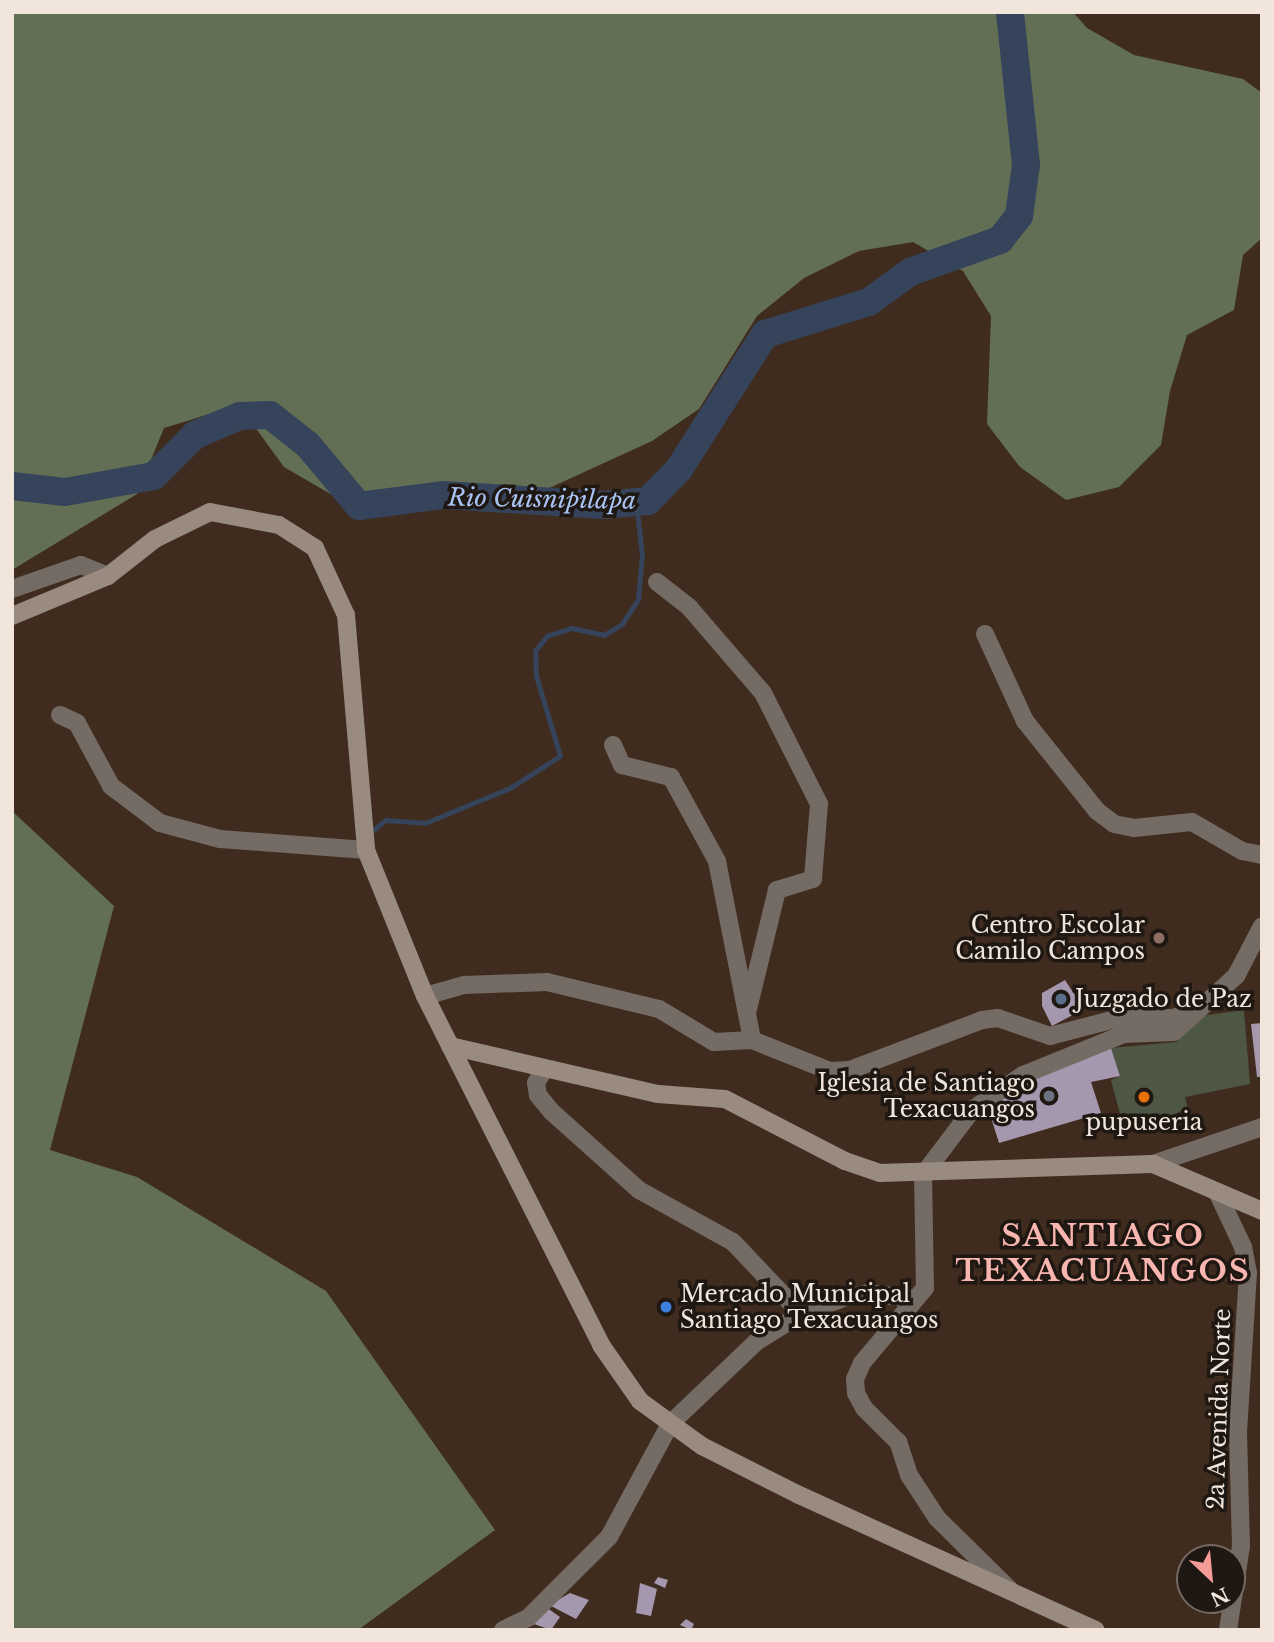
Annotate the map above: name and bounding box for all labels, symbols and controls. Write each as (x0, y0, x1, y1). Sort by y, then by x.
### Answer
water label: Rio Cuisnipilapa (448, 483, 636, 515)
place label: Centro Escolar Camilo Campos (955, 911, 1145, 965)
marker: Centro Escolar Camilo Campos (1151, 930, 1167, 946)
place label: Juzgado de Paz (1075, 985, 1252, 1013)
marker: Juzgado de Paz (1053, 991, 1069, 1007)
place label: Iglesia de Santiago Texacuangos (817, 1069, 1035, 1123)
marker: Iglesia de Santiago Texacuangos (1041, 1088, 1057, 1104)
marker: pupuseria (1136, 1089, 1152, 1105)
place label: pupuseria (1085, 1108, 1203, 1136)
district label: SANTIAGO TEXACUANGOS (957, 1218, 1249, 1288)
place label: Mercado Municipal Santiago Texacuangos (680, 1280, 939, 1334)
marker: Mercado Municipal Santiago Texacuangos (658, 1299, 674, 1315)
street label: 2a Avenida Norte (1202, 1307, 1236, 1511)
north arrow (1176, 1544, 1246, 1614)
text: N (1206, 1582, 1233, 1611)

